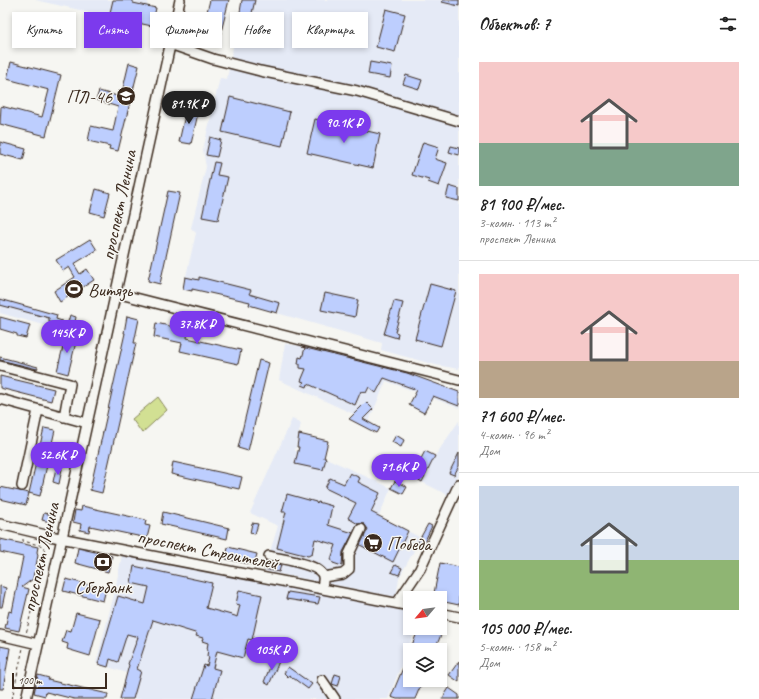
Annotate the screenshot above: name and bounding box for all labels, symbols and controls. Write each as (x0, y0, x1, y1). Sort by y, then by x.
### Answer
chip: Купить (12, 12, 76, 48)
chip: Снять (84, 12, 142, 48)
chip: Фильтры (150, 12, 222, 48)
chip: Новое (230, 12, 284, 48)
chip: Квартира (292, 12, 368, 48)
icon: filters (717, 13, 739, 35)
text: Объектов: 7 (479, 14, 550, 35)
place label: ПЛ-46 (67, 85, 113, 109)
school or university icon: ПЛ-46 (115, 85, 137, 107)
icon: home (573, 88, 645, 160)
pin: 81.9K ₽ (152, 91, 226, 125)
text: 81.9K ₽ (171, 96, 207, 112)
pin: 90.1K ₽ (307, 110, 381, 144)
text: 90.1K ₽ (326, 115, 362, 131)
street label: проспект Ленина (96, 147, 143, 262)
text: 81 900 ₽/мес. (479, 194, 564, 215)
text: 3-комн. · 113 m² (479, 215, 555, 231)
text: проспект Ленина (479, 231, 555, 247)
sports icon: Витязь (63, 278, 85, 300)
place label: Витязь (88, 278, 133, 302)
icon: home (573, 300, 645, 372)
pin: 37.8K ₽ (160, 311, 234, 345)
text: 37.8K ₽ (179, 316, 215, 332)
pin: 145K ₽ (34, 320, 100, 354)
text: 145K ₽ (50, 325, 84, 341)
text: 71 600 ₽/мес. (479, 406, 565, 427)
text: 4-комн. · 96 m² (479, 427, 549, 443)
pin: 52.6K ₽ (21, 442, 95, 476)
text: Дом (479, 443, 500, 459)
text: 52.6K ₽ (40, 447, 76, 463)
pin: 71.6K ₽ (362, 454, 436, 488)
text: 71.6K ₽ (381, 459, 417, 475)
street label: проспект Ленина (17, 499, 66, 614)
icon: home (573, 512, 645, 584)
street label: проспект Строителей (135, 525, 281, 576)
supermarket icon: Победа (362, 532, 384, 554)
place label: Победа (387, 532, 433, 556)
bank icon: Сбербанк (92, 551, 114, 573)
place label: Сбербанк (75, 575, 133, 599)
north arrow (403, 591, 447, 635)
map controls (403, 591, 447, 687)
text: 105 000 ₽/мес. (479, 618, 572, 639)
pin: 105K ₽ (239, 637, 305, 671)
text: 5-комн. · 158 m² (479, 639, 555, 655)
text: 105K ₽ (255, 642, 289, 658)
button: layers (403, 643, 447, 687)
text: Дом (479, 655, 500, 671)
scale bar (12, 671, 107, 690)
text: 100 m (18, 673, 42, 687)

